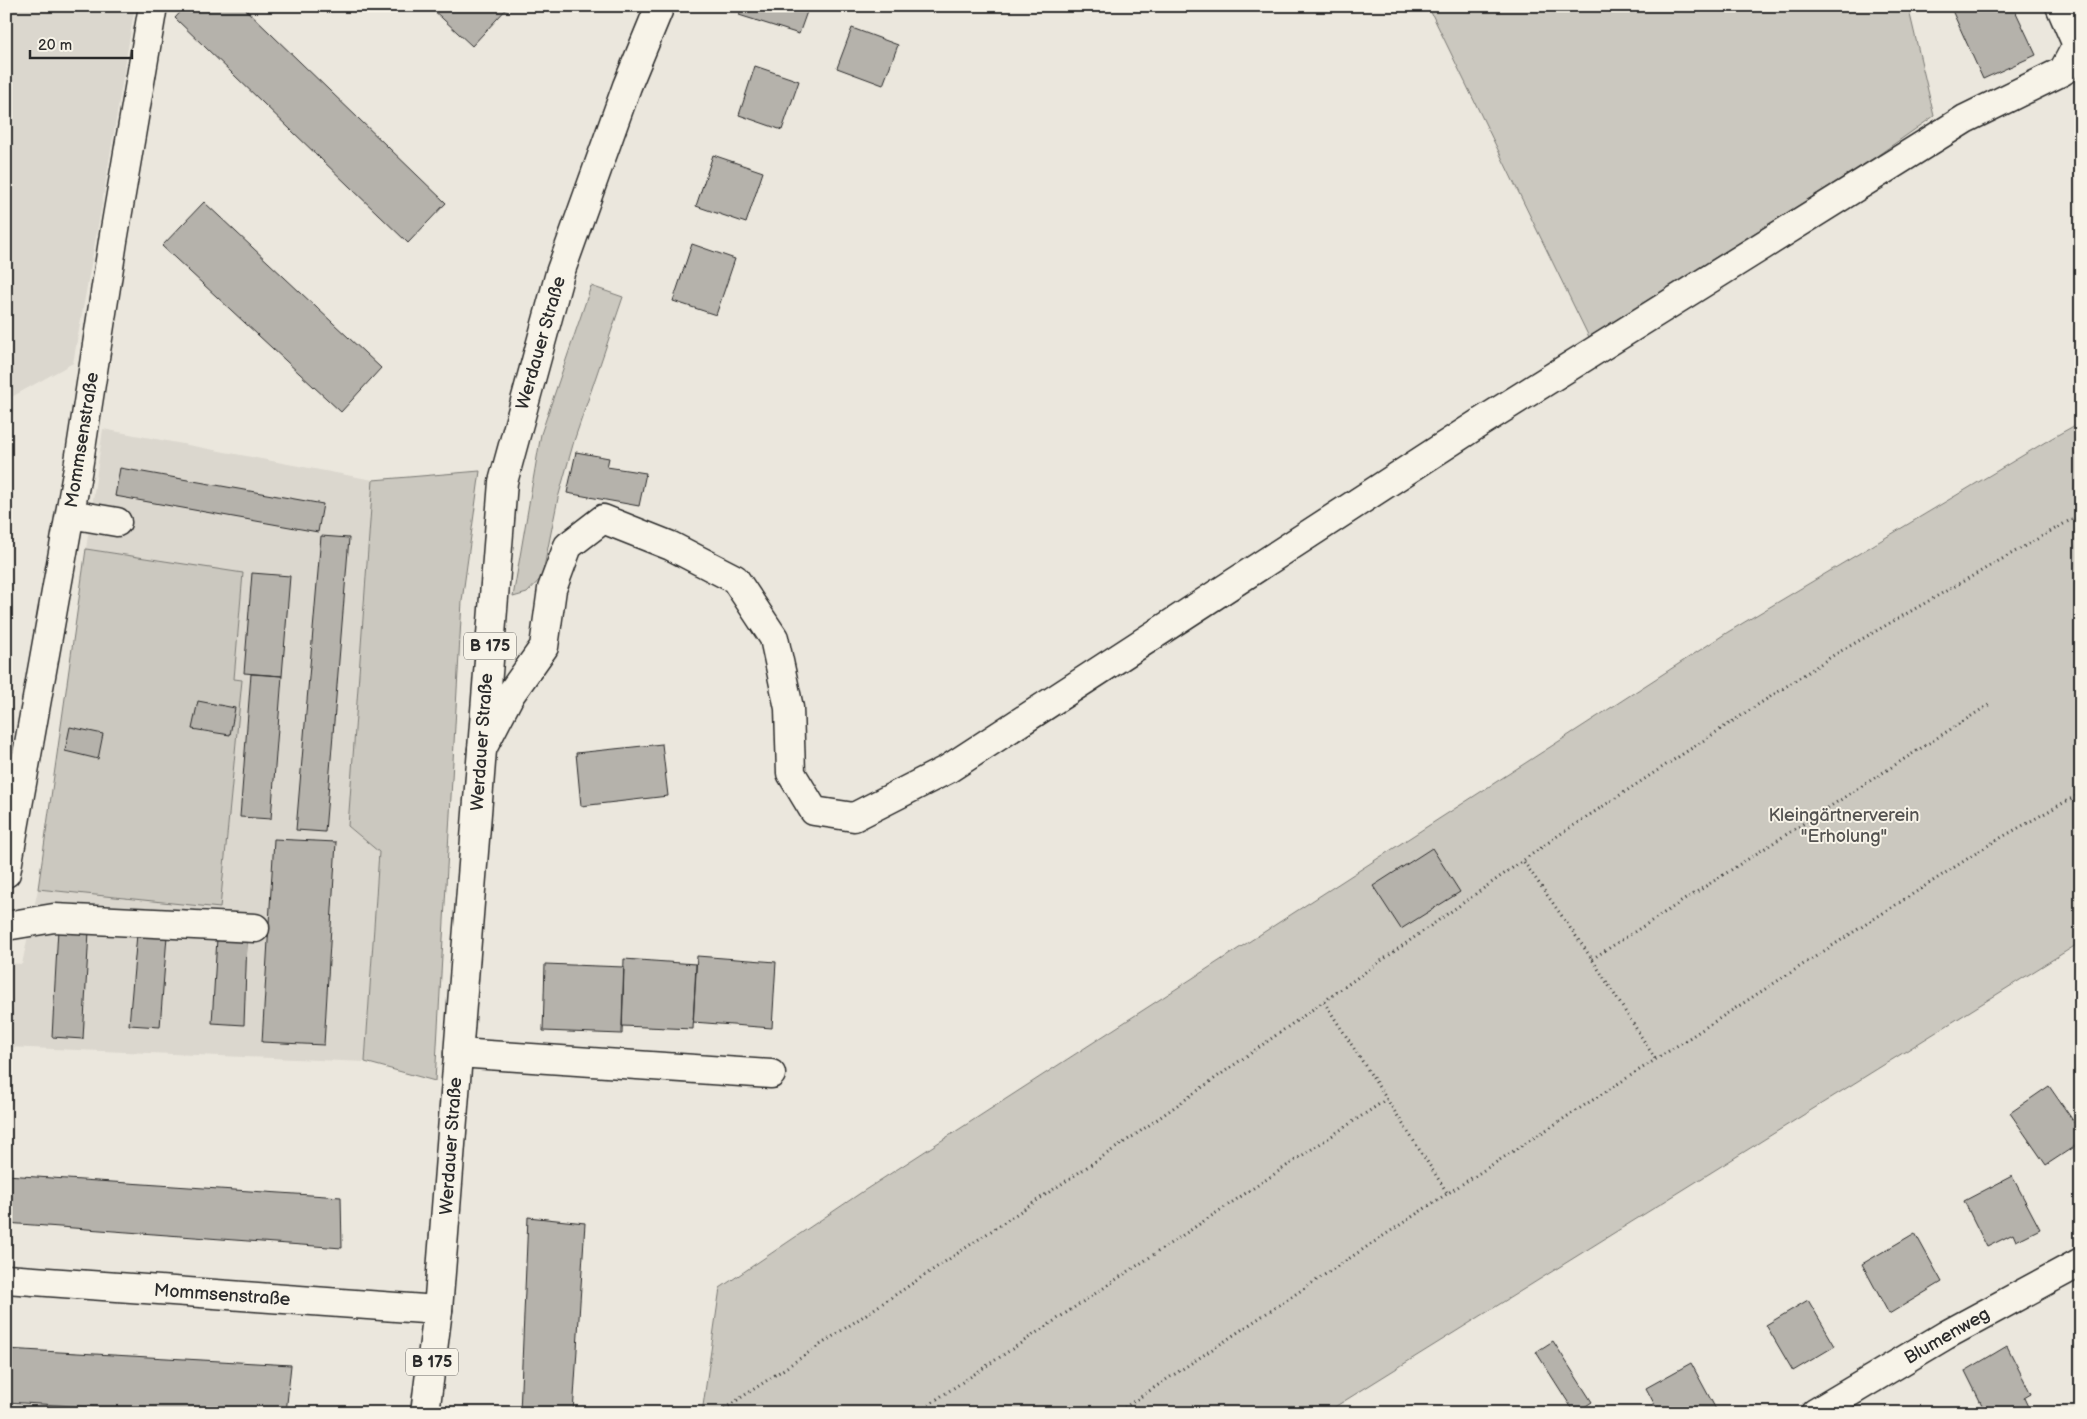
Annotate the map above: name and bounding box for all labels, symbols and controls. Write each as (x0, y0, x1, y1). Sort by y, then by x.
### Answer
scale bar (30, 28, 132, 60)
text: 20 m (38, 36, 72, 55)
street label: Werdauer Straße (512, 274, 570, 412)
street label: Mommsenstraße (61, 371, 103, 509)
road number: B 175 (464, 632, 516, 659)
street label: Werdauer Straße (467, 672, 497, 812)
park label: Kleingärtnerverein "Erholung" (1769, 805, 1919, 847)
street label: Werdauer Straße (436, 1076, 466, 1216)
street label: Mommsenstraße (153, 1280, 291, 1310)
street label: Blumenweg (1901, 1303, 1993, 1369)
road number: B 175 (406, 1348, 458, 1375)

